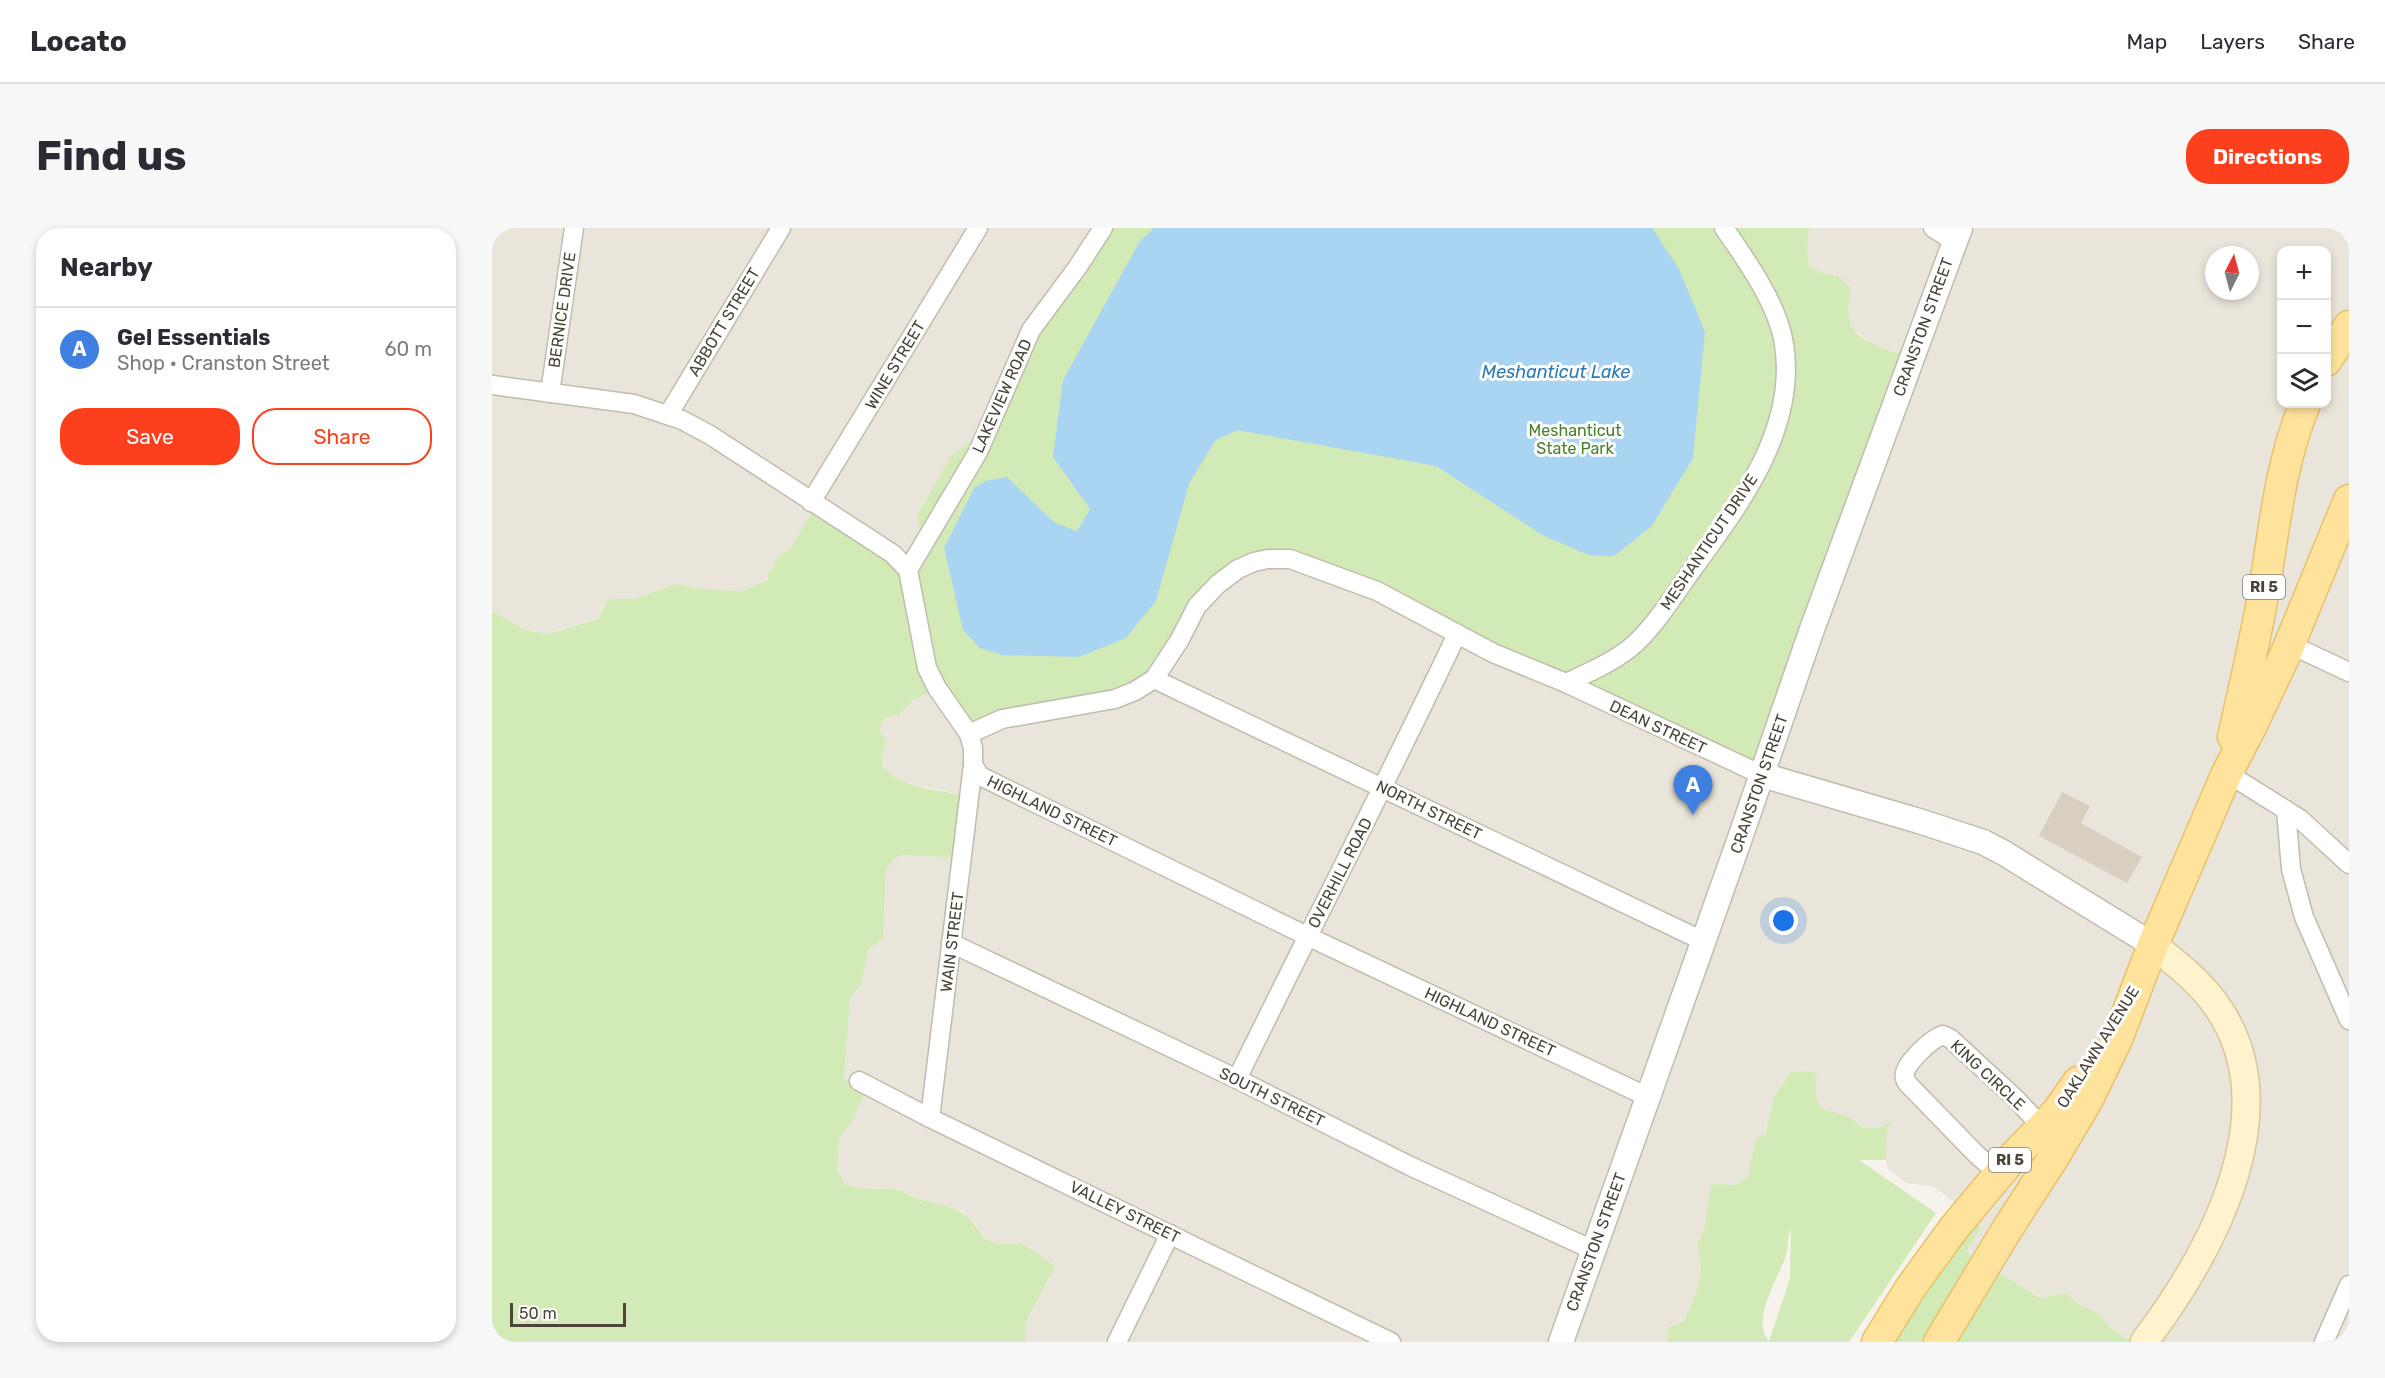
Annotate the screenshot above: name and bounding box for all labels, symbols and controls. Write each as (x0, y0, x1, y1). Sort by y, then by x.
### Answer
text: Locato (30, 25, 127, 58)
text: Map (2126, 29, 2167, 54)
text: Layers (2200, 29, 2265, 54)
text: Share (2298, 29, 2355, 54)
button: Directions (2186, 129, 2349, 184)
text: Find us (36, 131, 187, 181)
north arrow (2205, 246, 2259, 300)
map controls (2277, 246, 2331, 408)
button: + (2277, 246, 2331, 300)
street label: BERNICE DRIVE (544, 251, 580, 369)
text: Nearby (60, 252, 153, 283)
street label: CRANSTON STREET (1889, 255, 1957, 399)
street label: ABBOTT STREET (684, 264, 764, 380)
button: − (2277, 300, 2331, 354)
street label: WINE STREET (861, 317, 929, 413)
text: Gel Essentials (117, 324, 270, 351)
street label: LAKEVIEW ROAD (968, 336, 1036, 456)
text: A (72, 337, 87, 361)
text: 60 m (385, 337, 432, 361)
text: Shop · Cranston Street (117, 351, 330, 375)
button: layers (2277, 354, 2331, 408)
water label: Meshanticut Lake (1482, 361, 1630, 383)
button: Save (60, 408, 240, 465)
button: Share (252, 408, 432, 465)
park label: Meshanticut State Park (1529, 421, 1621, 458)
street label: MESHANTICUT DRIVE (1656, 470, 1762, 614)
road number: RI 5 (2243, 575, 2285, 599)
street label: DEAN STREET (1607, 696, 1709, 758)
street label: CRANSTON STREET (1726, 712, 1792, 856)
pin: A (1674, 766, 1712, 815)
street label: HIGHLAND STREET (984, 771, 1120, 851)
street label: NORTH STREET (1373, 776, 1485, 844)
street label: OVERHILL ROAD (1304, 815, 1376, 931)
street label: WAIN STREET (936, 891, 968, 993)
your location (1769, 906, 1798, 935)
street label: HIGHLAND STREET (1422, 983, 1558, 1061)
street label: OAKLAWN AVENUE (2053, 983, 2143, 1111)
street label: KING CIRCLE (1947, 1036, 2029, 1114)
street label: SOUTH STREET (1216, 1063, 1328, 1131)
road number: RI 5 (1989, 1148, 2031, 1172)
street label: CRANSTON STREET (1562, 1170, 1630, 1314)
street label: VALLEY STREET (1067, 1177, 1183, 1247)
scale bar (510, 1300, 626, 1328)
text: 50 m (519, 1304, 557, 1323)

